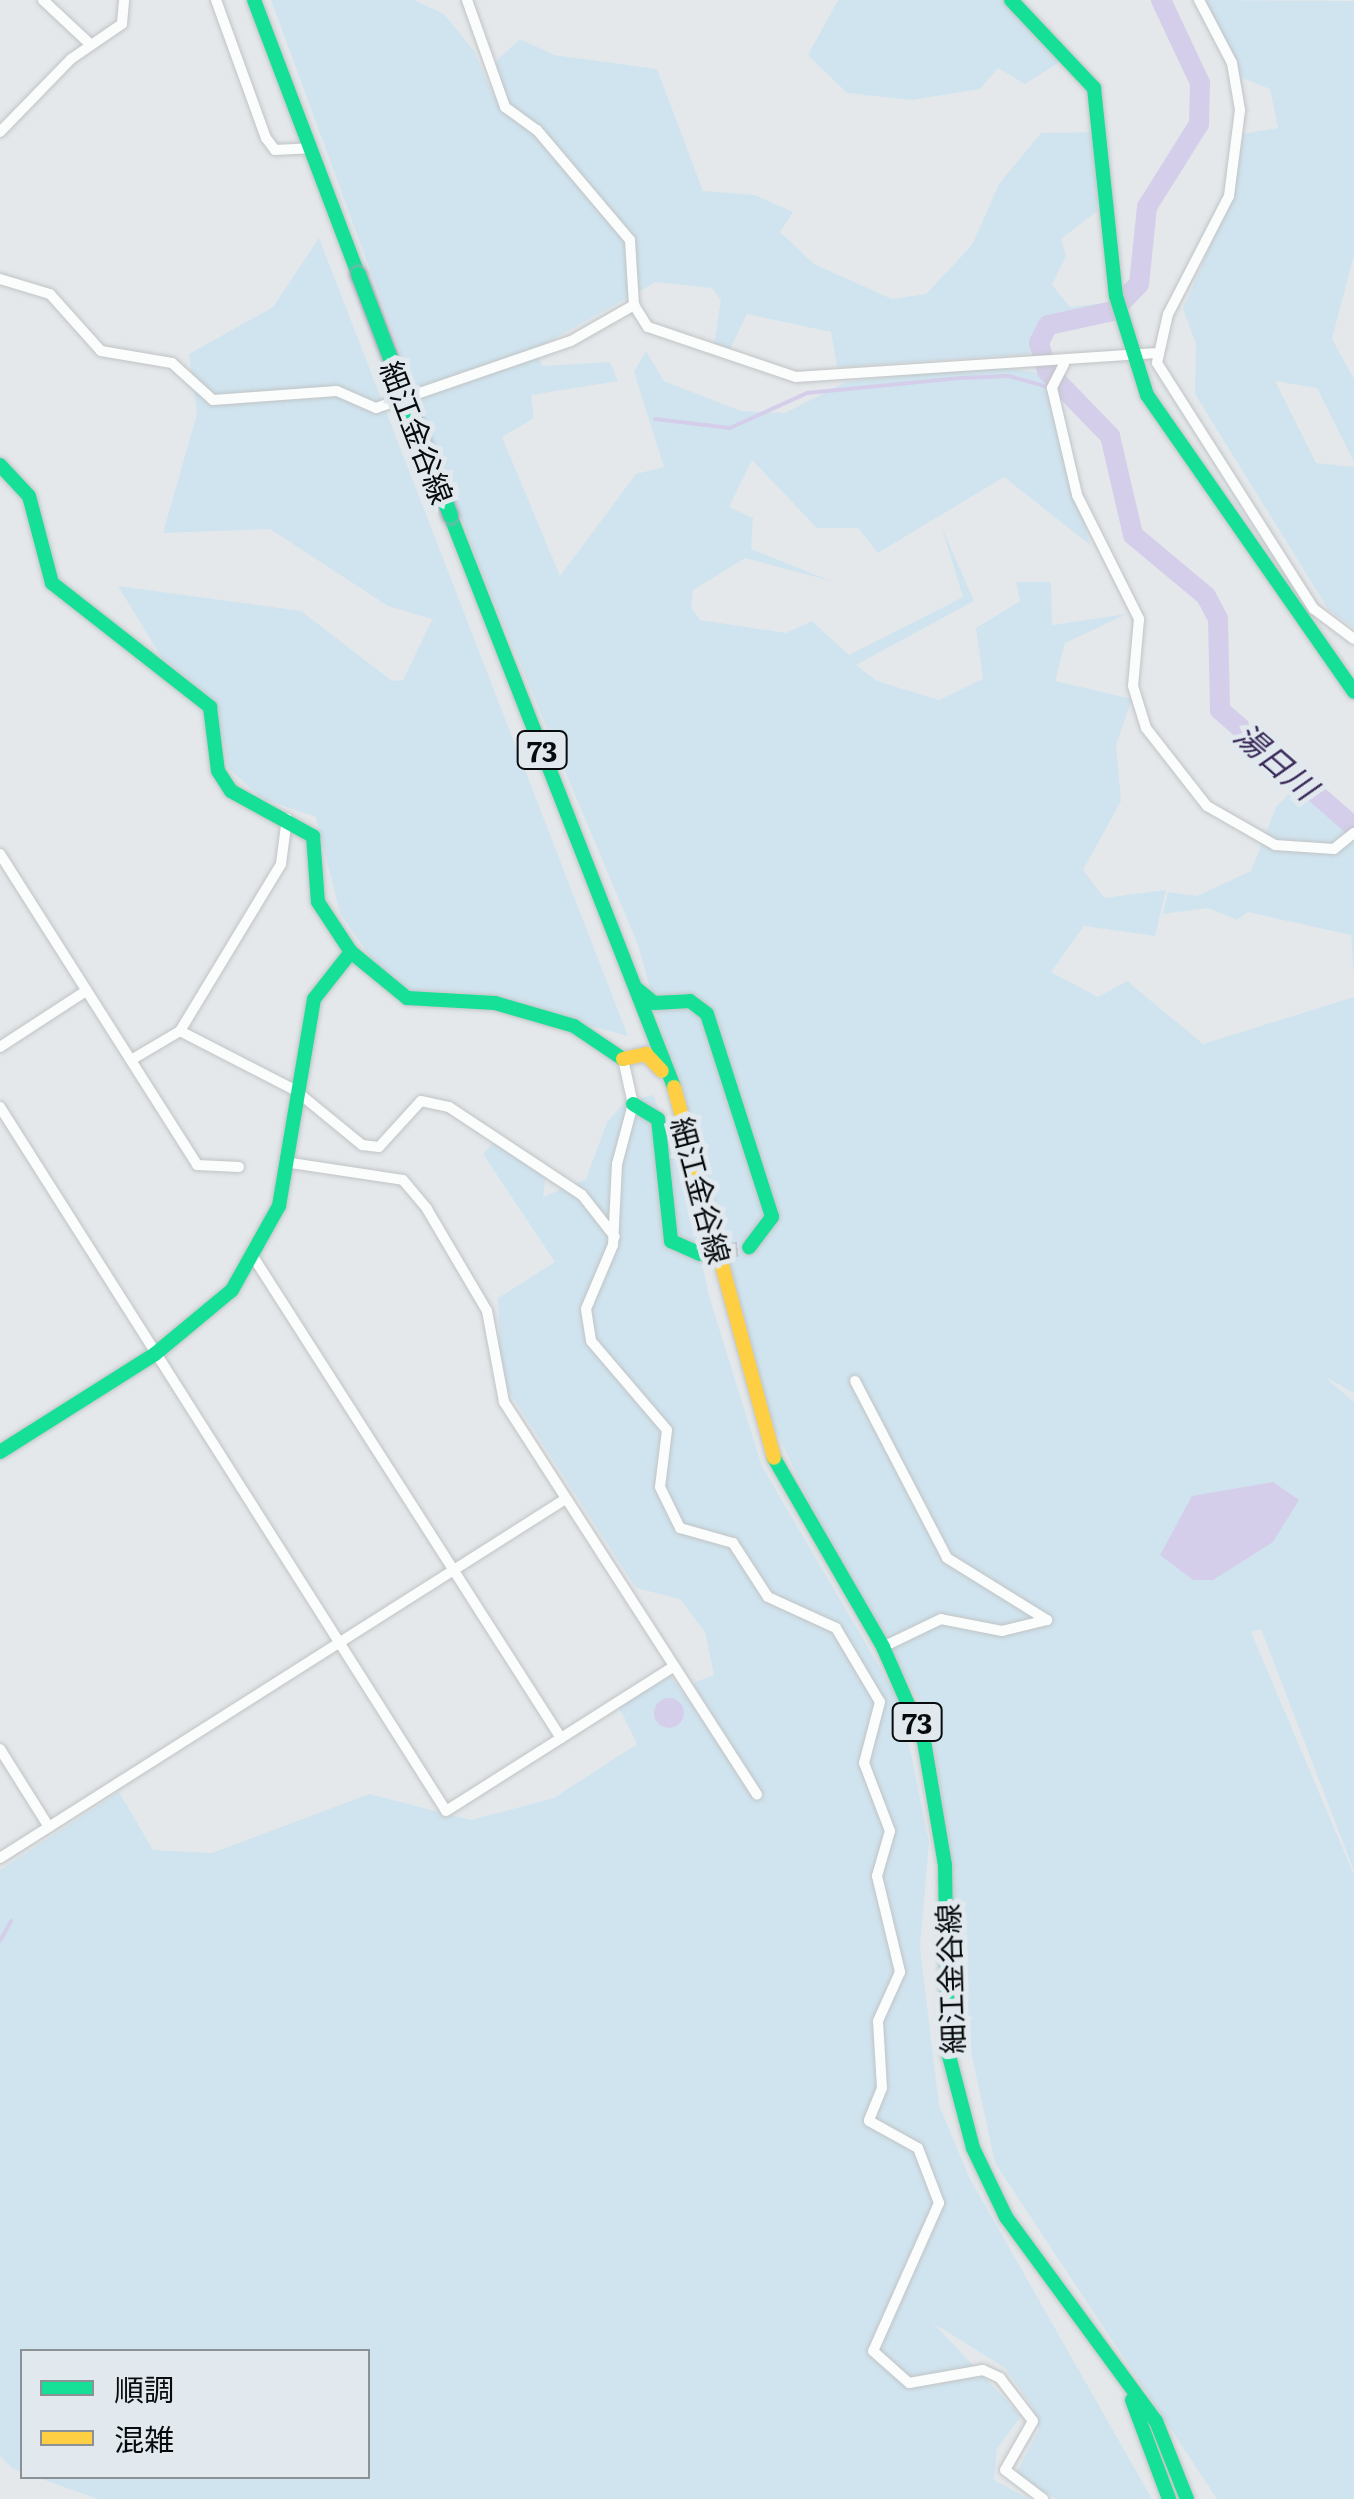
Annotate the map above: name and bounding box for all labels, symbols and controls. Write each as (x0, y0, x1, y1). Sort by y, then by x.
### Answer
street label: 細江金谷線 (374, 356, 462, 508)
water label: 湯日川 (1228, 714, 1326, 806)
road number: 73 (514, 727, 570, 773)
street label: 細江金谷線 (665, 1113, 739, 1267)
road number: 73 (890, 1699, 944, 1745)
street label: 細江金谷線 (928, 1903, 970, 2055)
legend (20, 2349, 370, 2479)
text: 順調 (114, 2366, 174, 2410)
text: 混雑 (114, 2416, 174, 2460)

